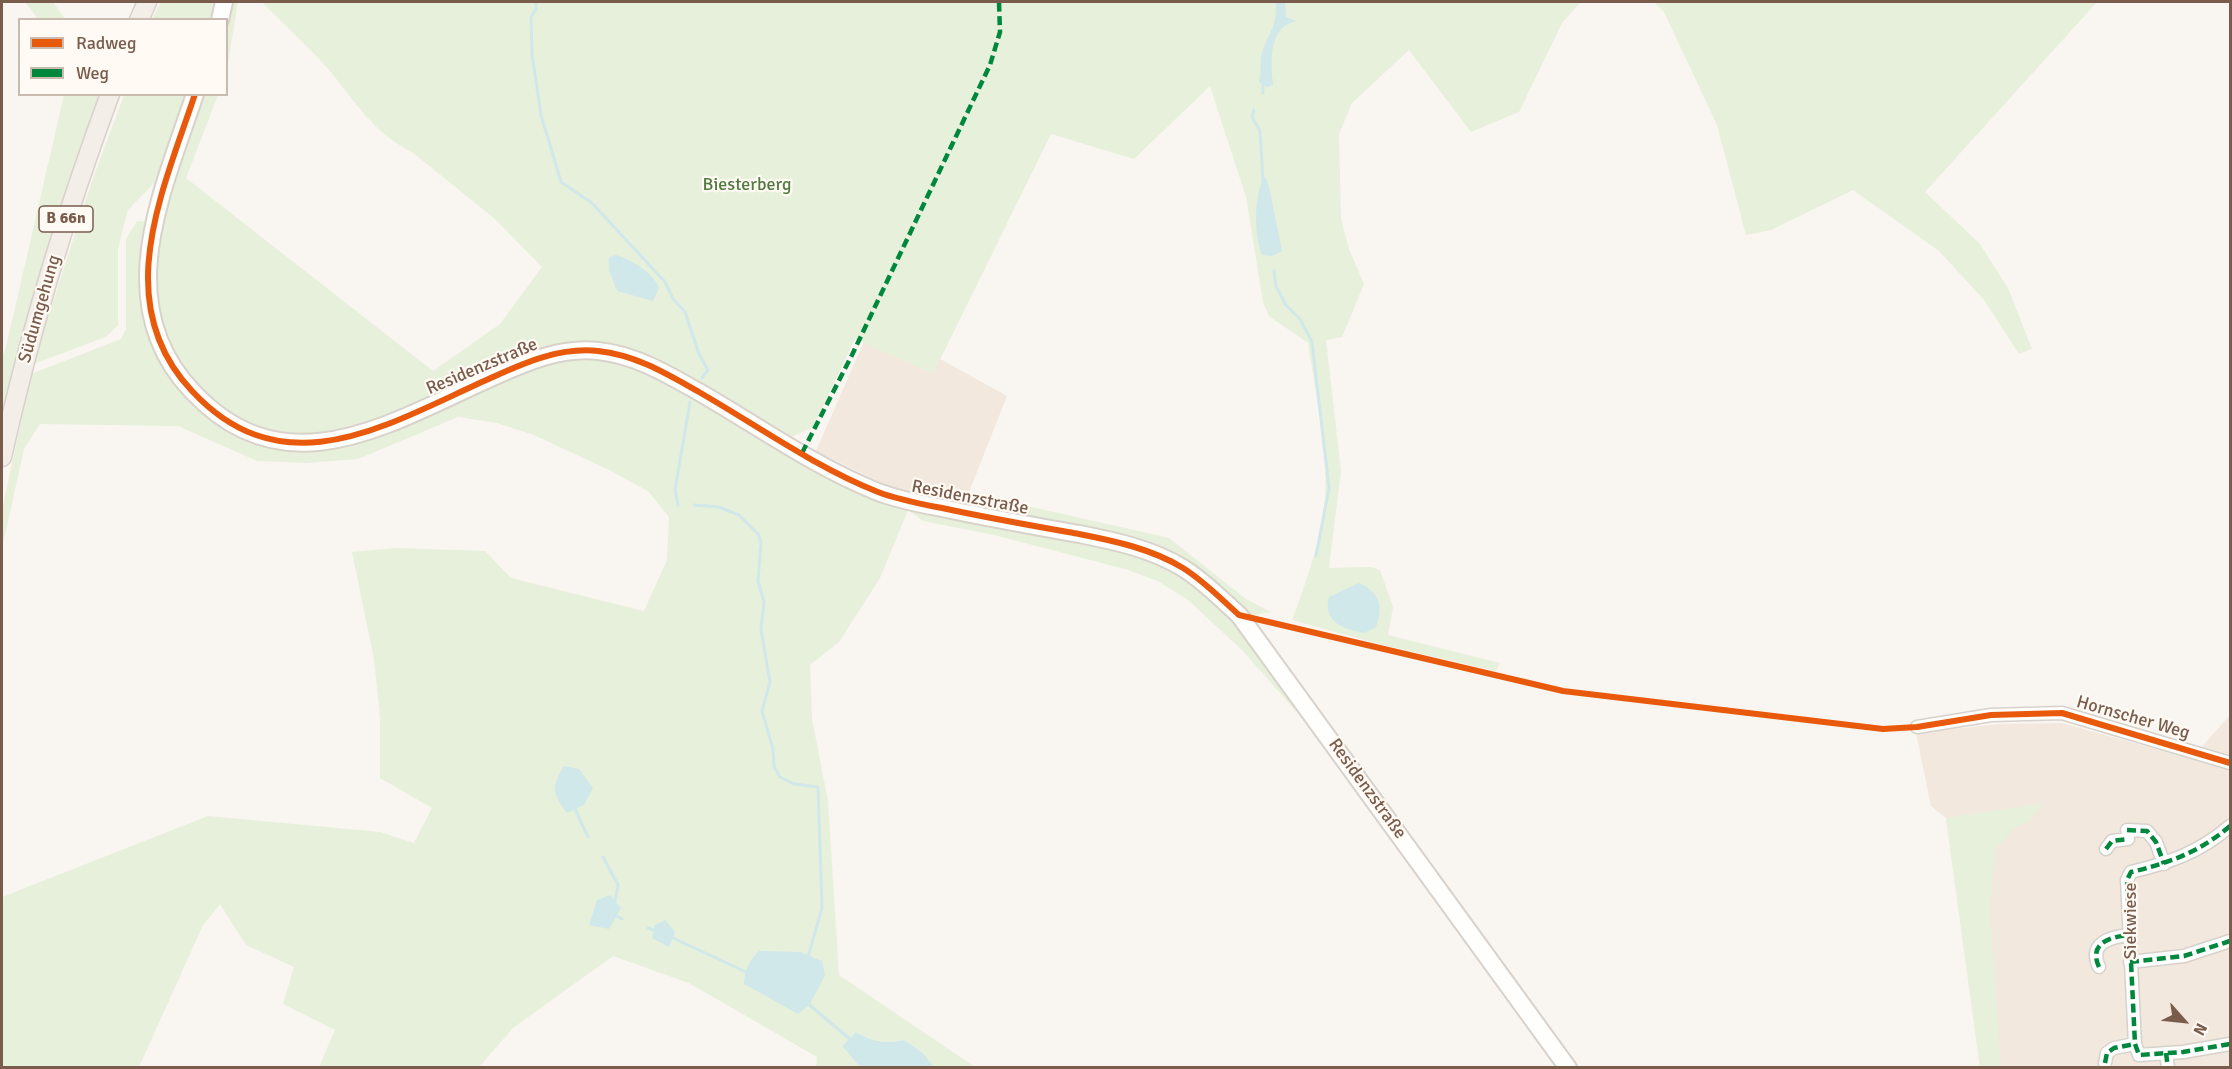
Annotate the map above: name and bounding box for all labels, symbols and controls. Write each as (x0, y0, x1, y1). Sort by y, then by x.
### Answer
legend (18, 18, 228, 96)
text: Radweg (76, 32, 137, 54)
text: Weg (76, 62, 109, 84)
park label: Biesterberg (703, 174, 791, 196)
road number: B 66n (39, 206, 93, 232)
street label: Südumgehung (14, 253, 66, 365)
street label: Residenzstraße (423, 334, 541, 400)
street label: Residenzstraße (910, 476, 1030, 520)
street label: Hornscher Weg (2074, 692, 2192, 744)
street label: Residenzstraße (1323, 735, 1411, 843)
street label: Siekwiese (2120, 883, 2142, 959)
north arrow (2154, 991, 2214, 1051)
text: N (2189, 1020, 2211, 1039)

